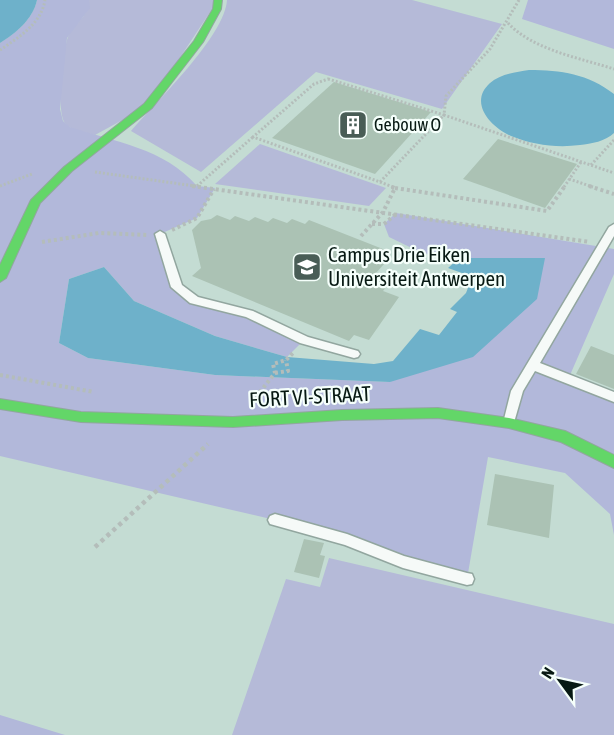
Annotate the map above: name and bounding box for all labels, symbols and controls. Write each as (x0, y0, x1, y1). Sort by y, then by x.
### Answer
building icon: Gebouw O (337, 109, 369, 141)
place label: Gebouw O (374, 114, 441, 135)
place label: Campus Drie Eiken Universiteit Antwerpen (328, 242, 505, 290)
school or university icon: Campus Drie Eiken Universiteit Antwerpen (291, 251, 323, 283)
street label: FORT VI-STRAAT (249, 381, 371, 411)
north arrow (530, 651, 590, 711)
text: N (537, 664, 558, 682)

